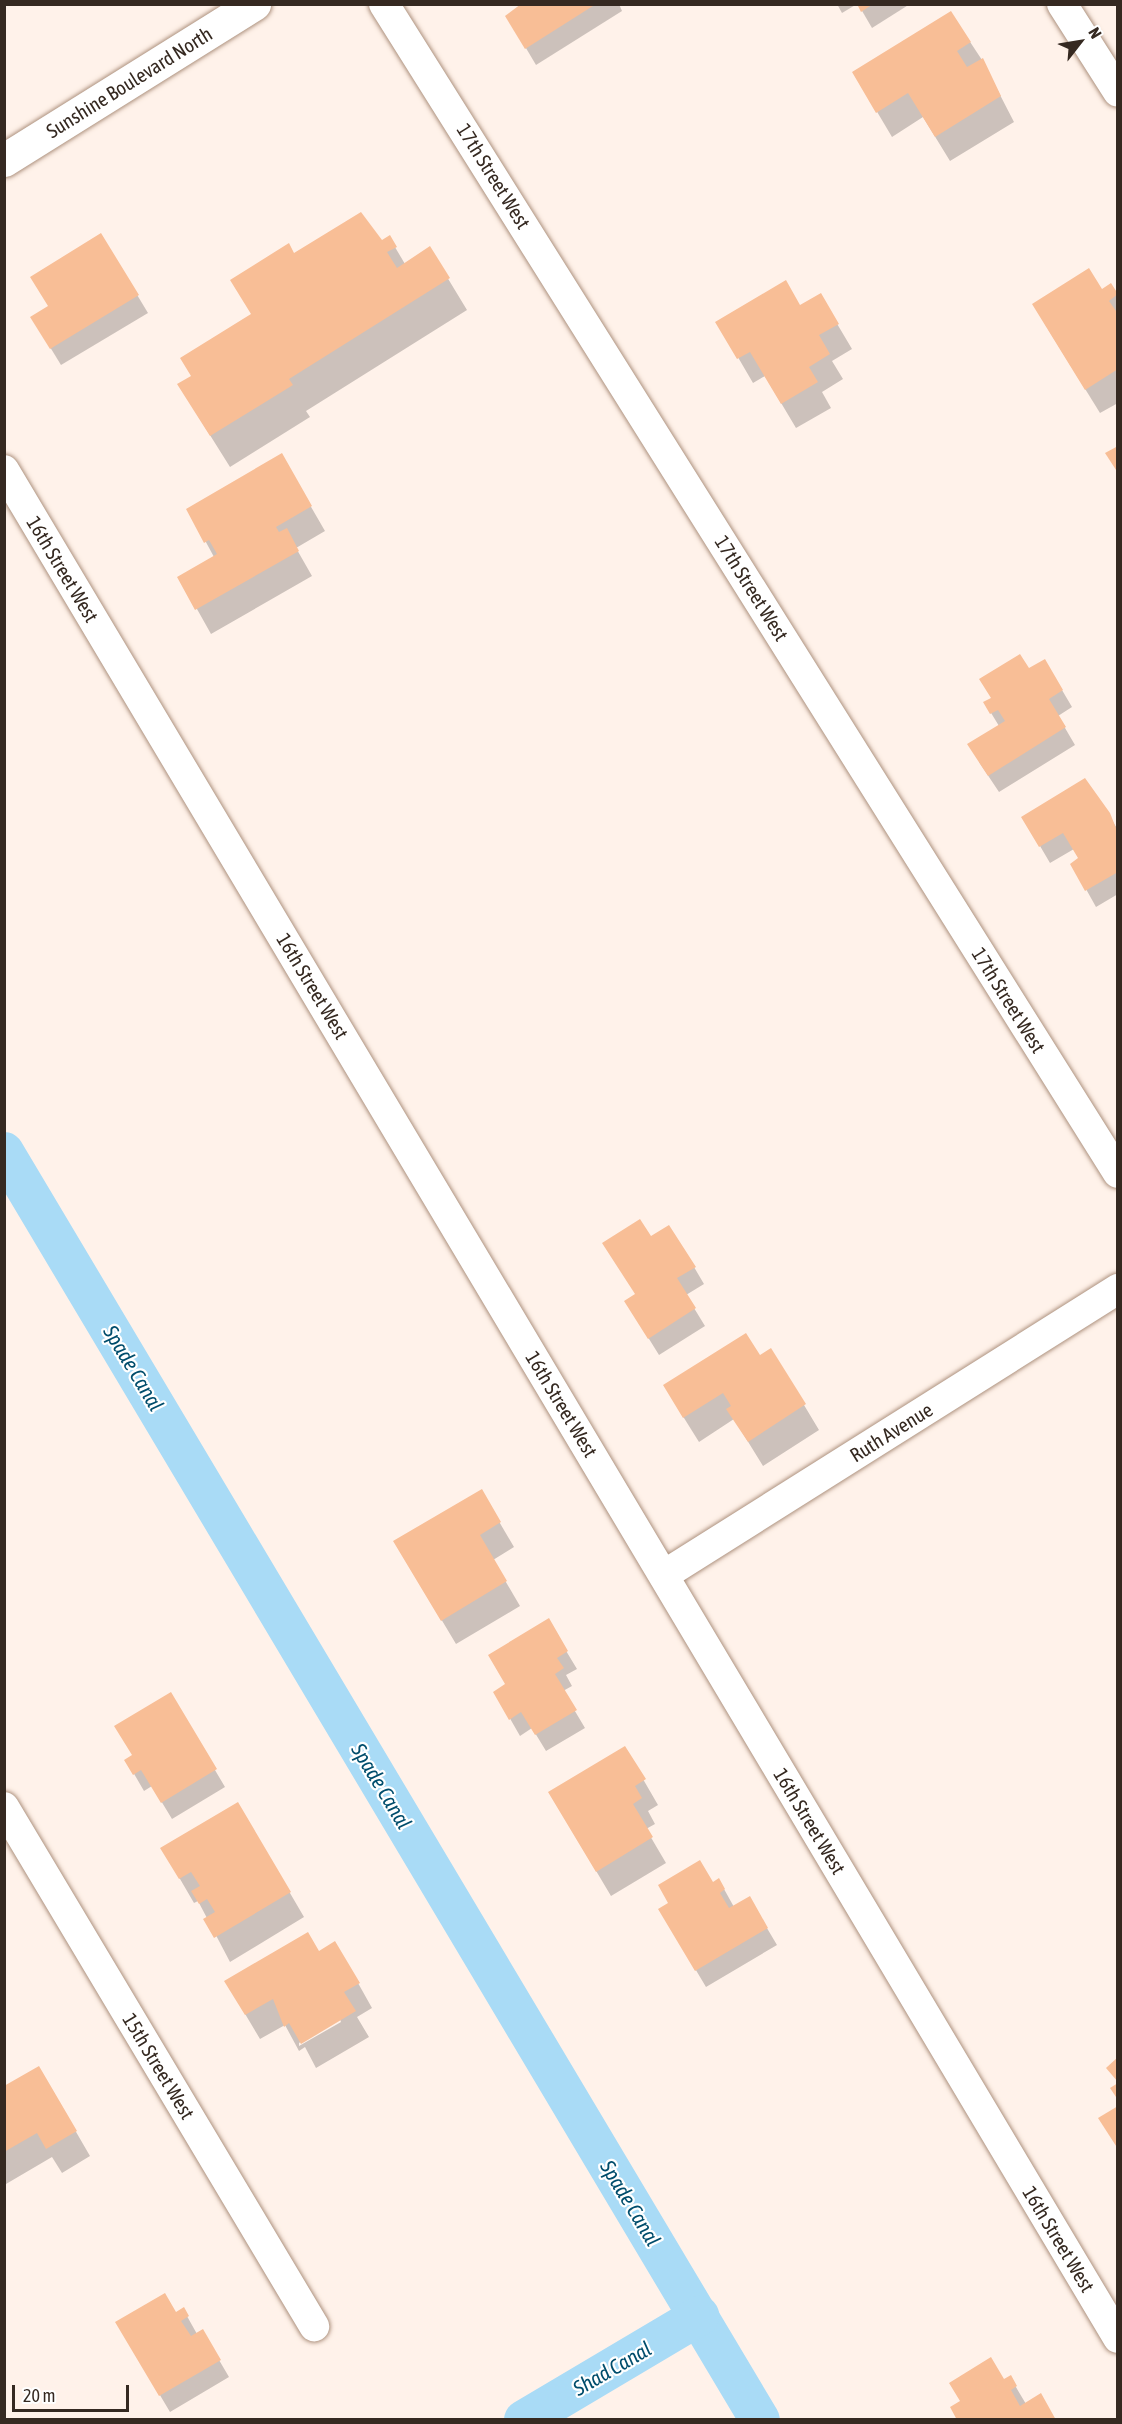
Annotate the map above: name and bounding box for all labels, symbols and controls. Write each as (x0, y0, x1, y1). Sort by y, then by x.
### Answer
north arrow (1050, 12, 1110, 72)
street label: Sunshine Boulevard North (42, 21, 216, 143)
text: N (1085, 24, 1106, 41)
street label: 17th Street West (452, 119, 536, 233)
street label: 16th Street West (22, 512, 104, 626)
street label: 17th Street West (710, 531, 794, 645)
street label: 16th Street West (272, 929, 354, 1043)
street label: 17th Street West (967, 943, 1051, 1057)
water label: Spade Canal (99, 1321, 169, 1415)
street label: 16th Street West (521, 1347, 603, 1461)
street label: Ruth Avenue (845, 1397, 937, 1467)
water label: Spade Canal (347, 1739, 417, 1833)
street label: 16th Street West (769, 1764, 851, 1878)
street label: 15th Street West (118, 2009, 200, 2123)
water label: Spade Canal (596, 2156, 666, 2250)
street label: 16th Street West (1018, 2182, 1100, 2296)
water label: Shad Canal (568, 2336, 656, 2400)
scale bar (15, 2373, 132, 2411)
text: 20 m (23, 2385, 55, 2406)

